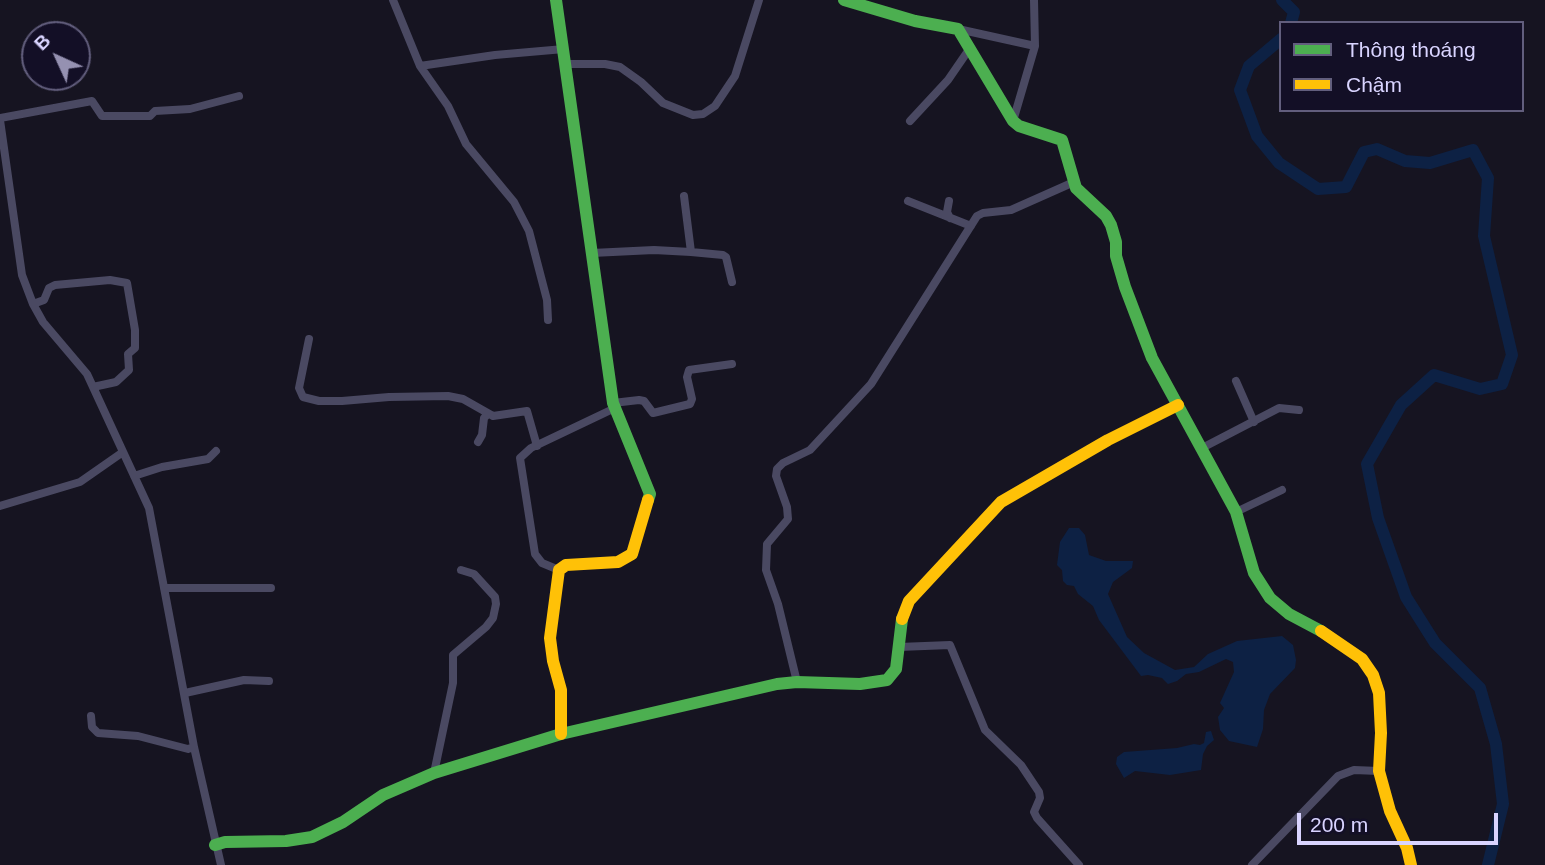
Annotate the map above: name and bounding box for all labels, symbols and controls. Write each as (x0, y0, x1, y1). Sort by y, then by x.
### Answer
north arrow (21, 21, 91, 91)
legend (1279, 21, 1524, 112)
text: B (30, 30, 54, 54)
text: Thông thoáng (1346, 38, 1476, 61)
text: Chậm (1346, 73, 1402, 96)
scale bar (1300, 798, 1501, 842)
text: 200 m (1310, 813, 1368, 836)

